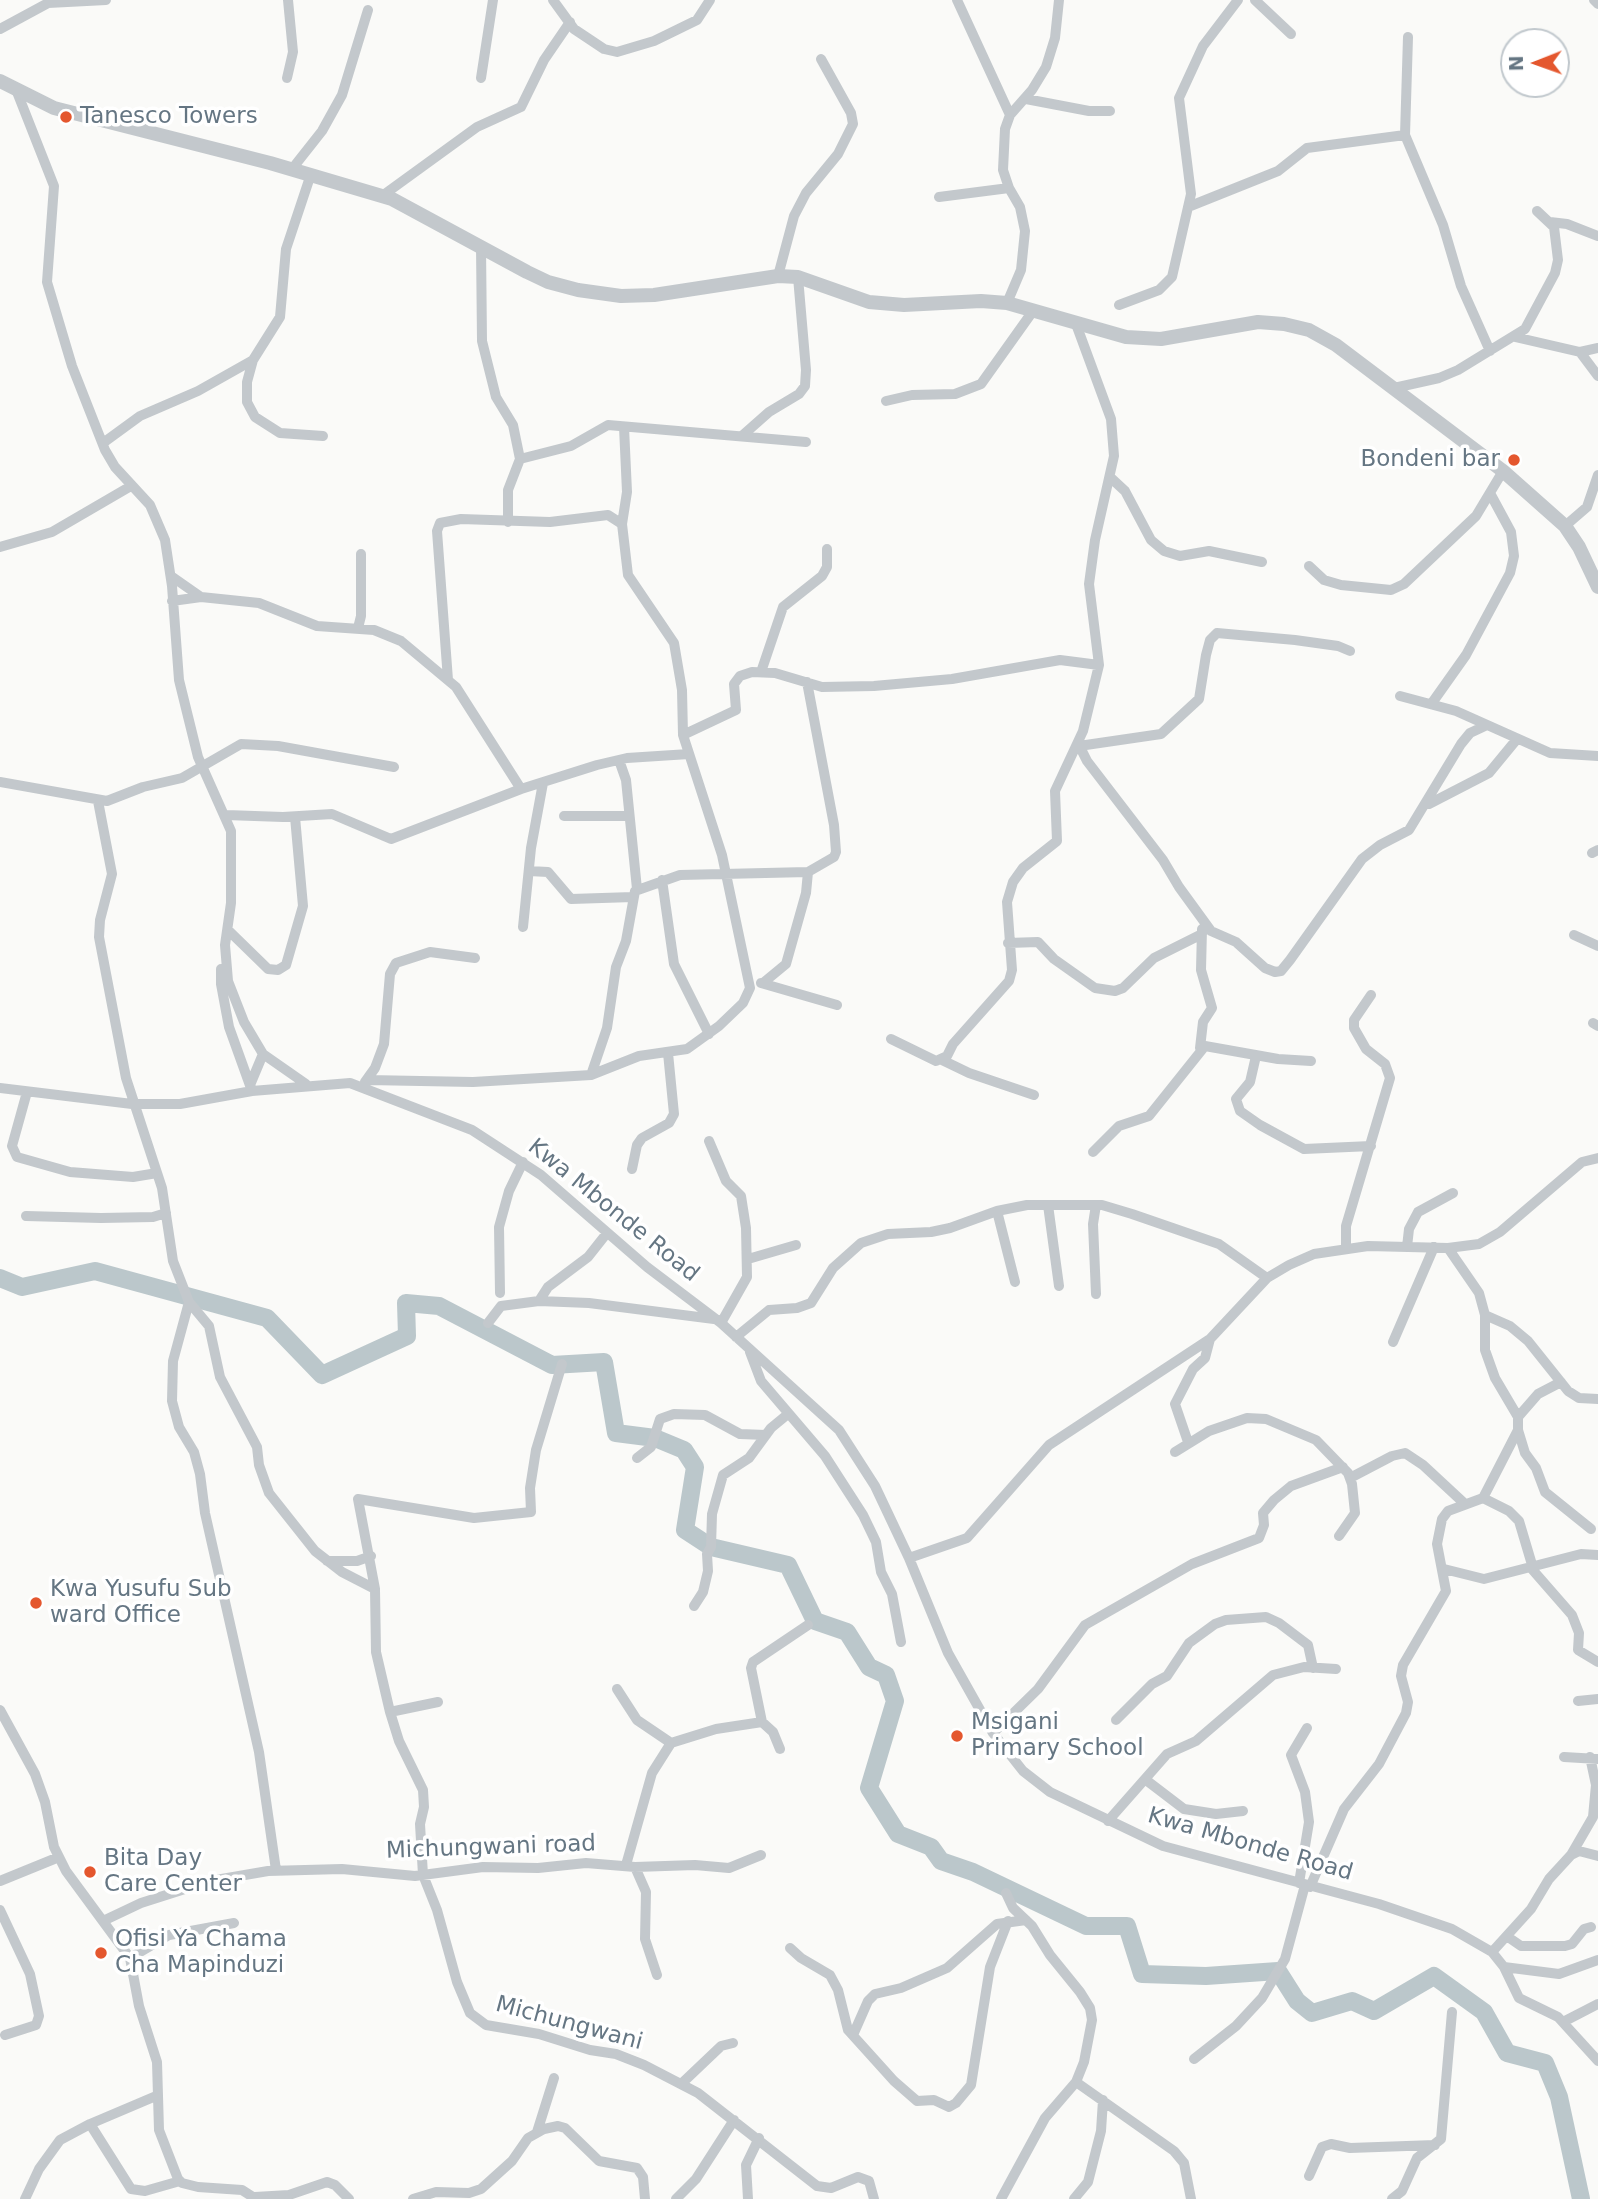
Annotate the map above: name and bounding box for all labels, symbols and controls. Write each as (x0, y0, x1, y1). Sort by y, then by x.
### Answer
north arrow (1500, 28, 1570, 98)
text: N (1505, 55, 1527, 71)
place label: Tanesco Towers (80, 103, 258, 131)
marker: Tanesco Towers (58, 109, 74, 125)
place label: Bondeni bar (1360, 446, 1500, 474)
marker: Bondeni bar (1506, 452, 1522, 468)
street label: Kwa Mbonde Road (522, 1134, 704, 1288)
place label: Kwa Yusufu Sub ward Office (50, 1576, 232, 1630)
marker: Kwa Yusufu Sub ward Office (28, 1595, 44, 1611)
place label: Msigani Primary School (971, 1709, 1144, 1763)
marker: Msigani Primary School (949, 1728, 965, 1744)
street label: Kwa Mbonde Road (1144, 1802, 1356, 1888)
street label: Michungwani road (386, 1831, 596, 1865)
place label: Bita Day Care Center (104, 1845, 242, 1899)
marker: Bita Day Care Center (82, 1864, 98, 1880)
place label: Ofisi Ya Chama Cha Mapinduzi (115, 1926, 287, 1980)
marker: Ofisi Ya Chama Cha Mapinduzi (93, 1945, 109, 1961)
street label: Michungwani (492, 1991, 646, 2057)

